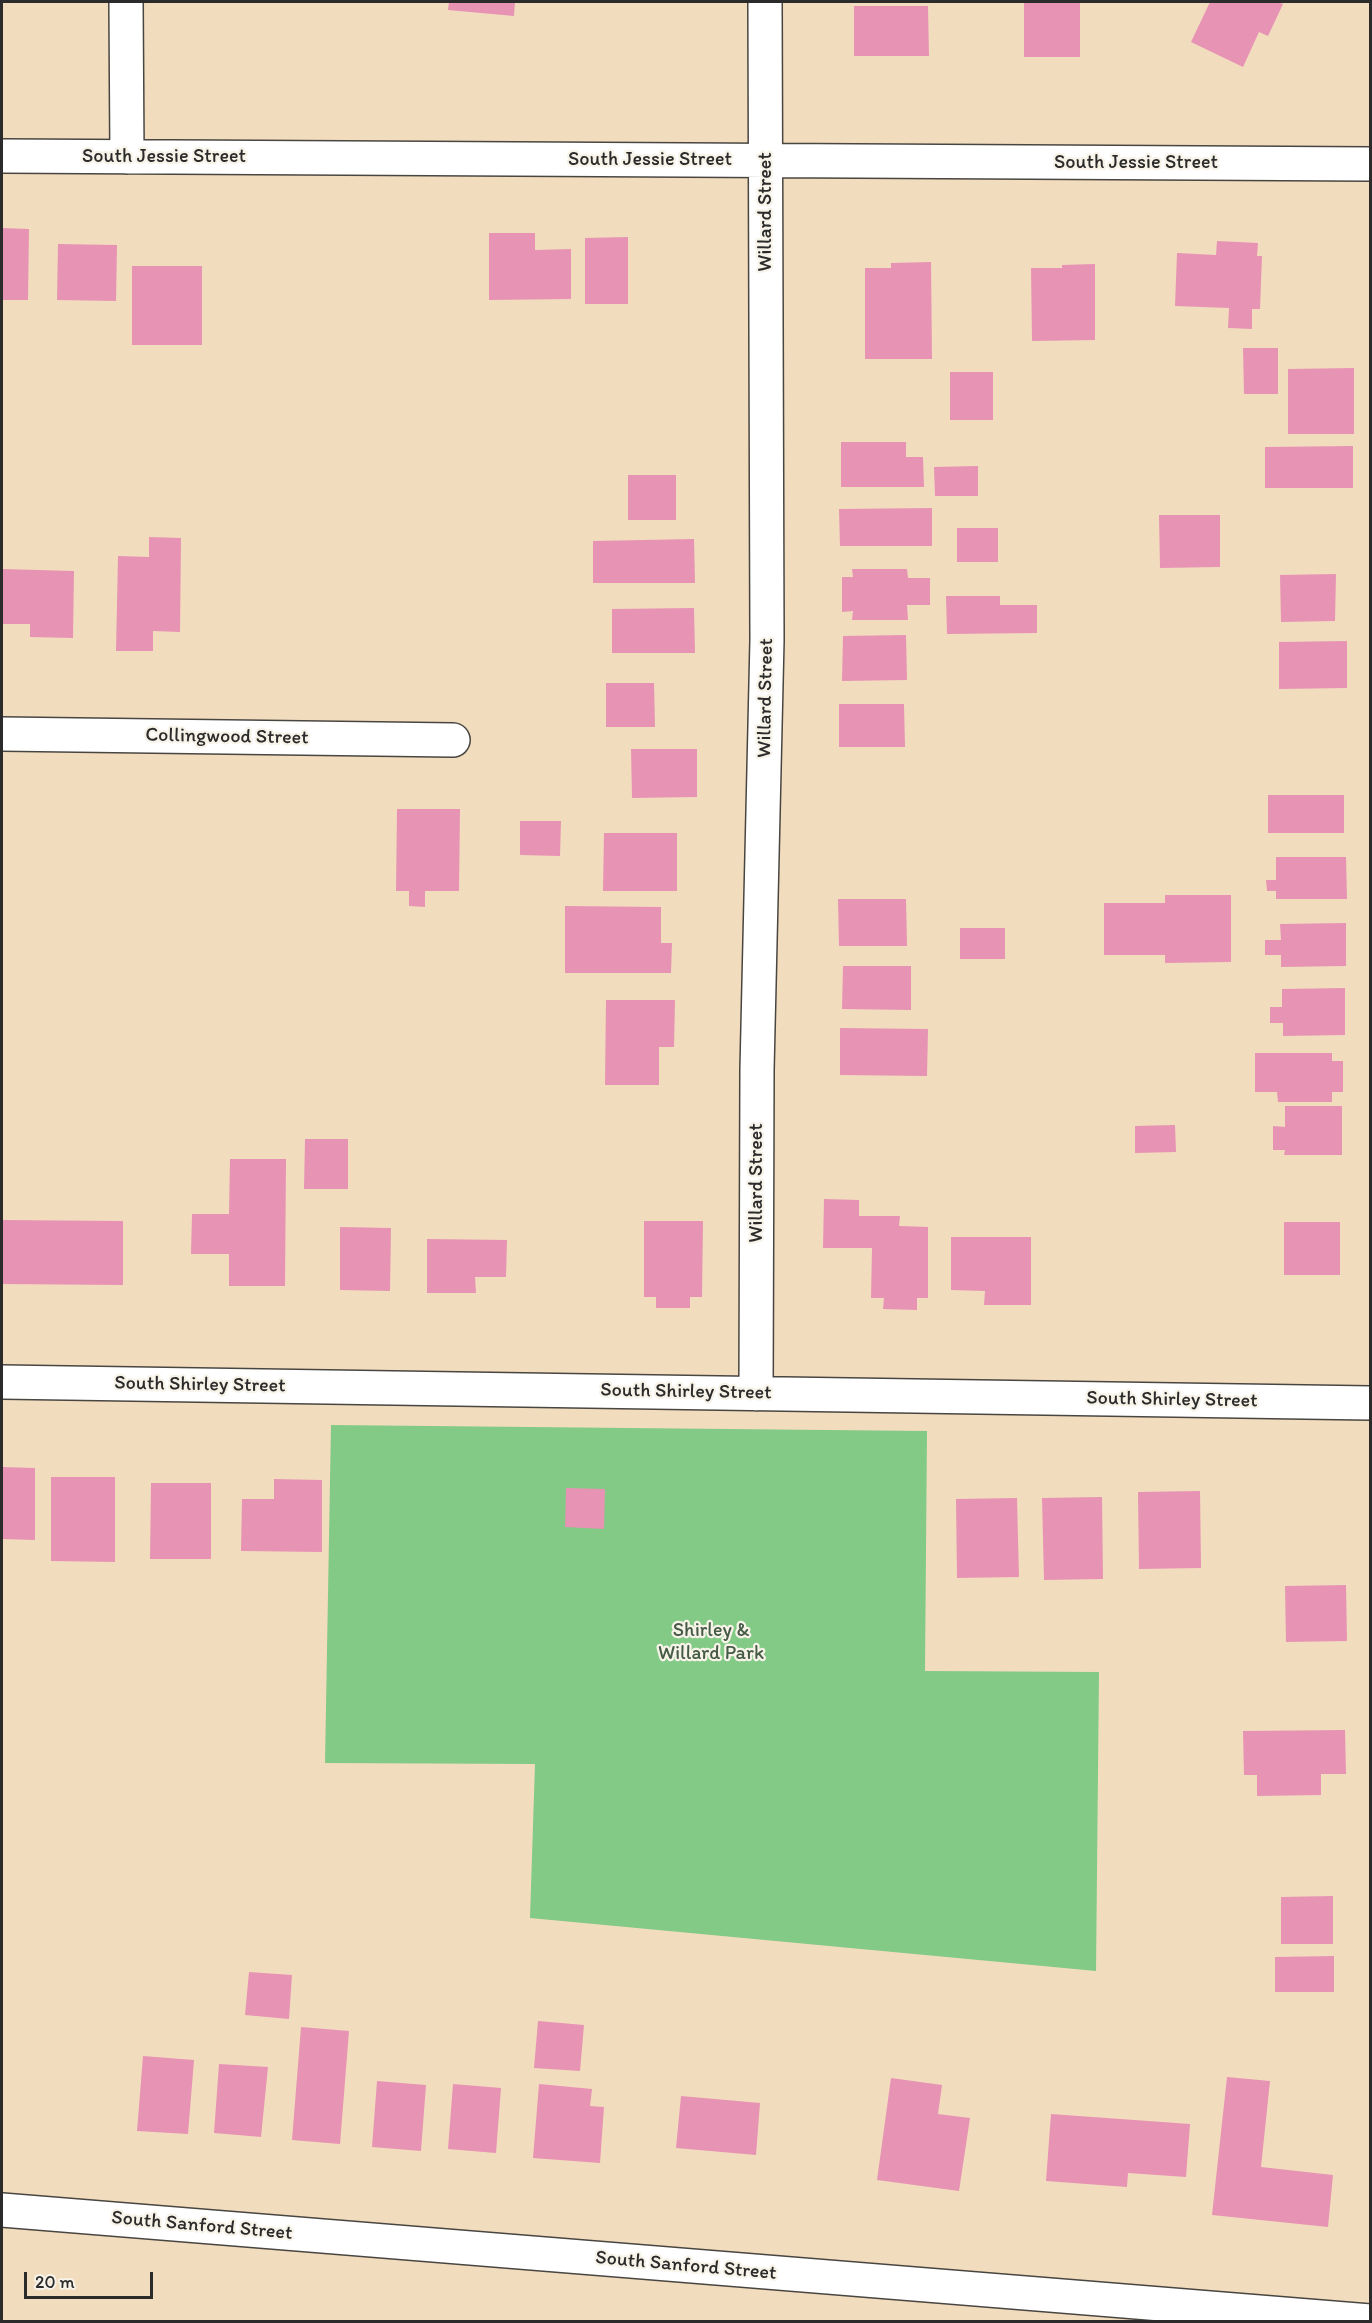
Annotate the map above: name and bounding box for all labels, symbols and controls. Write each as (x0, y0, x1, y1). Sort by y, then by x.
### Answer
street label: South Jessie Street (82, 145, 246, 169)
street label: South Jessie Street (568, 148, 732, 172)
street label: South Jessie Street (1054, 151, 1218, 175)
street label: Willard Street (754, 152, 778, 272)
street label: Willard Street (753, 638, 779, 758)
street label: Collingwood Street (145, 724, 309, 750)
street label: Willard Street (745, 1123, 769, 1243)
street label: South Shirley Street (114, 1372, 286, 1398)
street label: South Shirley Street (600, 1379, 772, 1405)
street label: South Shirley Street (1086, 1387, 1258, 1413)
park label: Shirley & Willard Park (658, 1619, 764, 1666)
street label: South Sanford Street (110, 2206, 294, 2246)
street label: South Sanford Street (594, 2246, 778, 2286)
scale bar (27, 2260, 156, 2298)
text: 20 m (35, 2271, 75, 2293)

